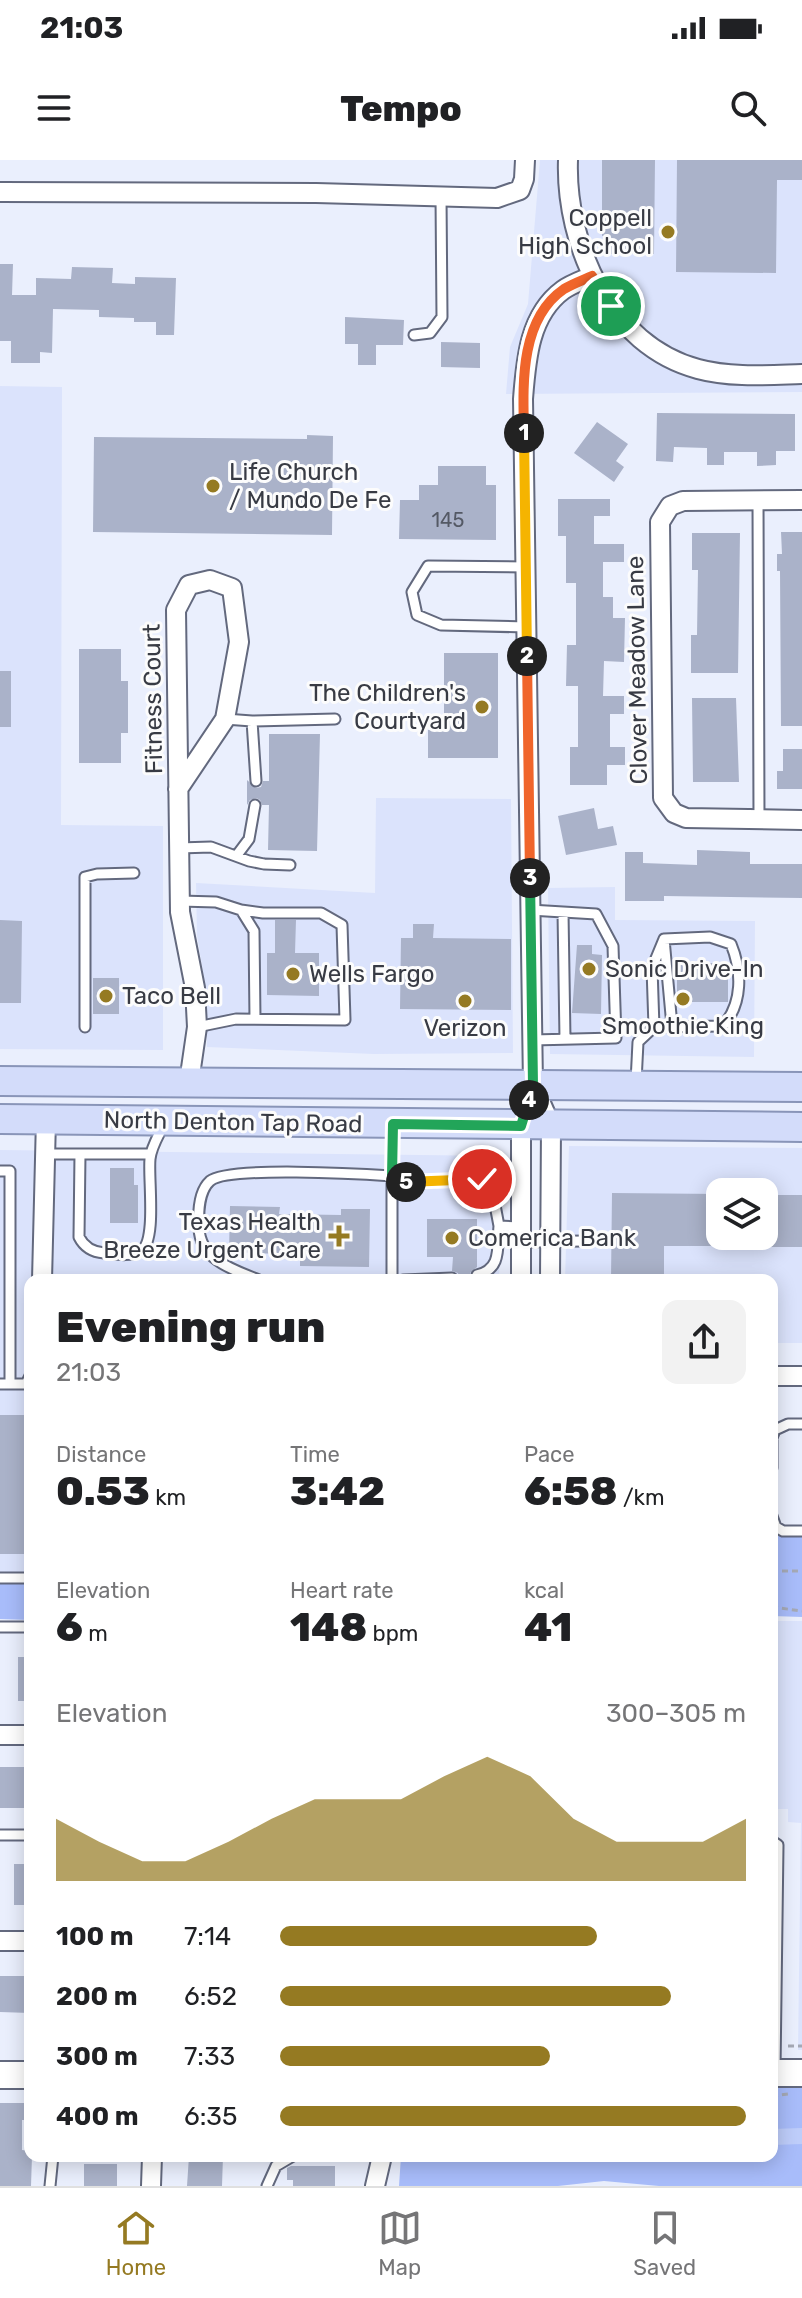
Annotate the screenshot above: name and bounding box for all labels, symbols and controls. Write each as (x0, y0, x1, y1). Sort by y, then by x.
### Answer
text: 21:03 (40, 10, 123, 46)
icon: menu (32, 86, 76, 130)
icon: search (726, 86, 770, 130)
text: Tempo (340, 87, 462, 130)
place label: Coppell High School (518, 204, 652, 260)
marker: Coppell High School (659, 223, 677, 241)
pin (577, 272, 645, 340)
icon: arrive (589, 284, 633, 328)
pin: 1 (504, 413, 544, 453)
text: 1 (519, 419, 529, 446)
place label: Life Church / Mundo De Fe (229, 458, 391, 514)
marker: Life Church / Mundo De Fe (204, 477, 222, 495)
house number: 145 (432, 508, 464, 532)
street label: Clover Meadow Lane (621, 555, 653, 785)
street label: Fitness Court (138, 624, 168, 774)
pin: 2 (507, 636, 547, 676)
text: 2 (520, 642, 534, 669)
place label: The Children's Courtyard (309, 679, 466, 735)
marker: The Children's Courtyard (473, 698, 491, 716)
pin: 3 (510, 858, 550, 898)
text: 3 (523, 864, 537, 891)
place label: Sonic Drive-In (605, 955, 763, 983)
place label: Wells Fargo (309, 960, 435, 988)
marker: Sonic Drive-In (580, 960, 598, 978)
marker: Wells Fargo (284, 965, 302, 983)
place label: Taco Bell (122, 982, 221, 1010)
marker: Taco Bell (97, 987, 115, 1005)
marker: Smoothie King (674, 990, 692, 1008)
marker: Verizon (456, 992, 474, 1010)
place label: Smoothie King (602, 1012, 764, 1040)
place label: Verizon (423, 1014, 507, 1042)
pin: 4 (509, 1080, 549, 1120)
text: 4 (521, 1086, 537, 1113)
street label: North Denton Tap Road (103, 1106, 363, 1138)
pin (448, 1145, 516, 1213)
icon: check (460, 1157, 504, 1201)
pin: 5 (386, 1162, 426, 1202)
text: 5 (399, 1168, 413, 1195)
map controls (706, 1178, 778, 1250)
button: layers (706, 1178, 778, 1250)
place label: Texas Health Breeze Urgent Care (103, 1208, 321, 1264)
place label: Comerica Bank (468, 1224, 637, 1252)
marker: Texas Health Breeze Urgent Care (328, 1225, 350, 1247)
marker: Comerica Bank (443, 1229, 461, 1247)
button: share (662, 1300, 746, 1384)
text: Evening run (56, 1301, 325, 1353)
text: 21:03 (56, 1357, 121, 1388)
text: Distance (56, 1441, 146, 1468)
text: Time (290, 1441, 340, 1468)
text: Pace (524, 1441, 575, 1468)
text: 0.53 (56, 1468, 150, 1515)
text: 3:42 (290, 1468, 385, 1515)
text: 6:58 (524, 1468, 618, 1515)
text: km (150, 1484, 186, 1511)
text: /km (618, 1484, 665, 1511)
text: Elevation (56, 1577, 150, 1604)
text: Heart rate (290, 1577, 394, 1604)
text: kcal (524, 1577, 564, 1604)
text: 6 (56, 1604, 83, 1651)
text: 148 (290, 1604, 367, 1651)
text: 41 (524, 1604, 572, 1651)
text: m (83, 1620, 108, 1647)
text: bpm (367, 1620, 418, 1647)
text: Elevation (56, 1698, 167, 1729)
text: 300–305 m (606, 1698, 746, 1729)
text: 100 m (56, 1921, 134, 1952)
text: 7:14 (184, 1921, 231, 1952)
text: 200 m (56, 1981, 138, 2012)
text: 6:52 (184, 1981, 237, 2012)
text: 300 m (56, 2041, 138, 2072)
text: 7:33 (184, 2041, 235, 2072)
text: 400 m (56, 2101, 138, 2132)
text: 6:35 (184, 2101, 237, 2132)
tab: Home (106, 2206, 166, 2281)
tab: Map (378, 2206, 422, 2281)
tab: Saved (633, 2206, 696, 2281)

